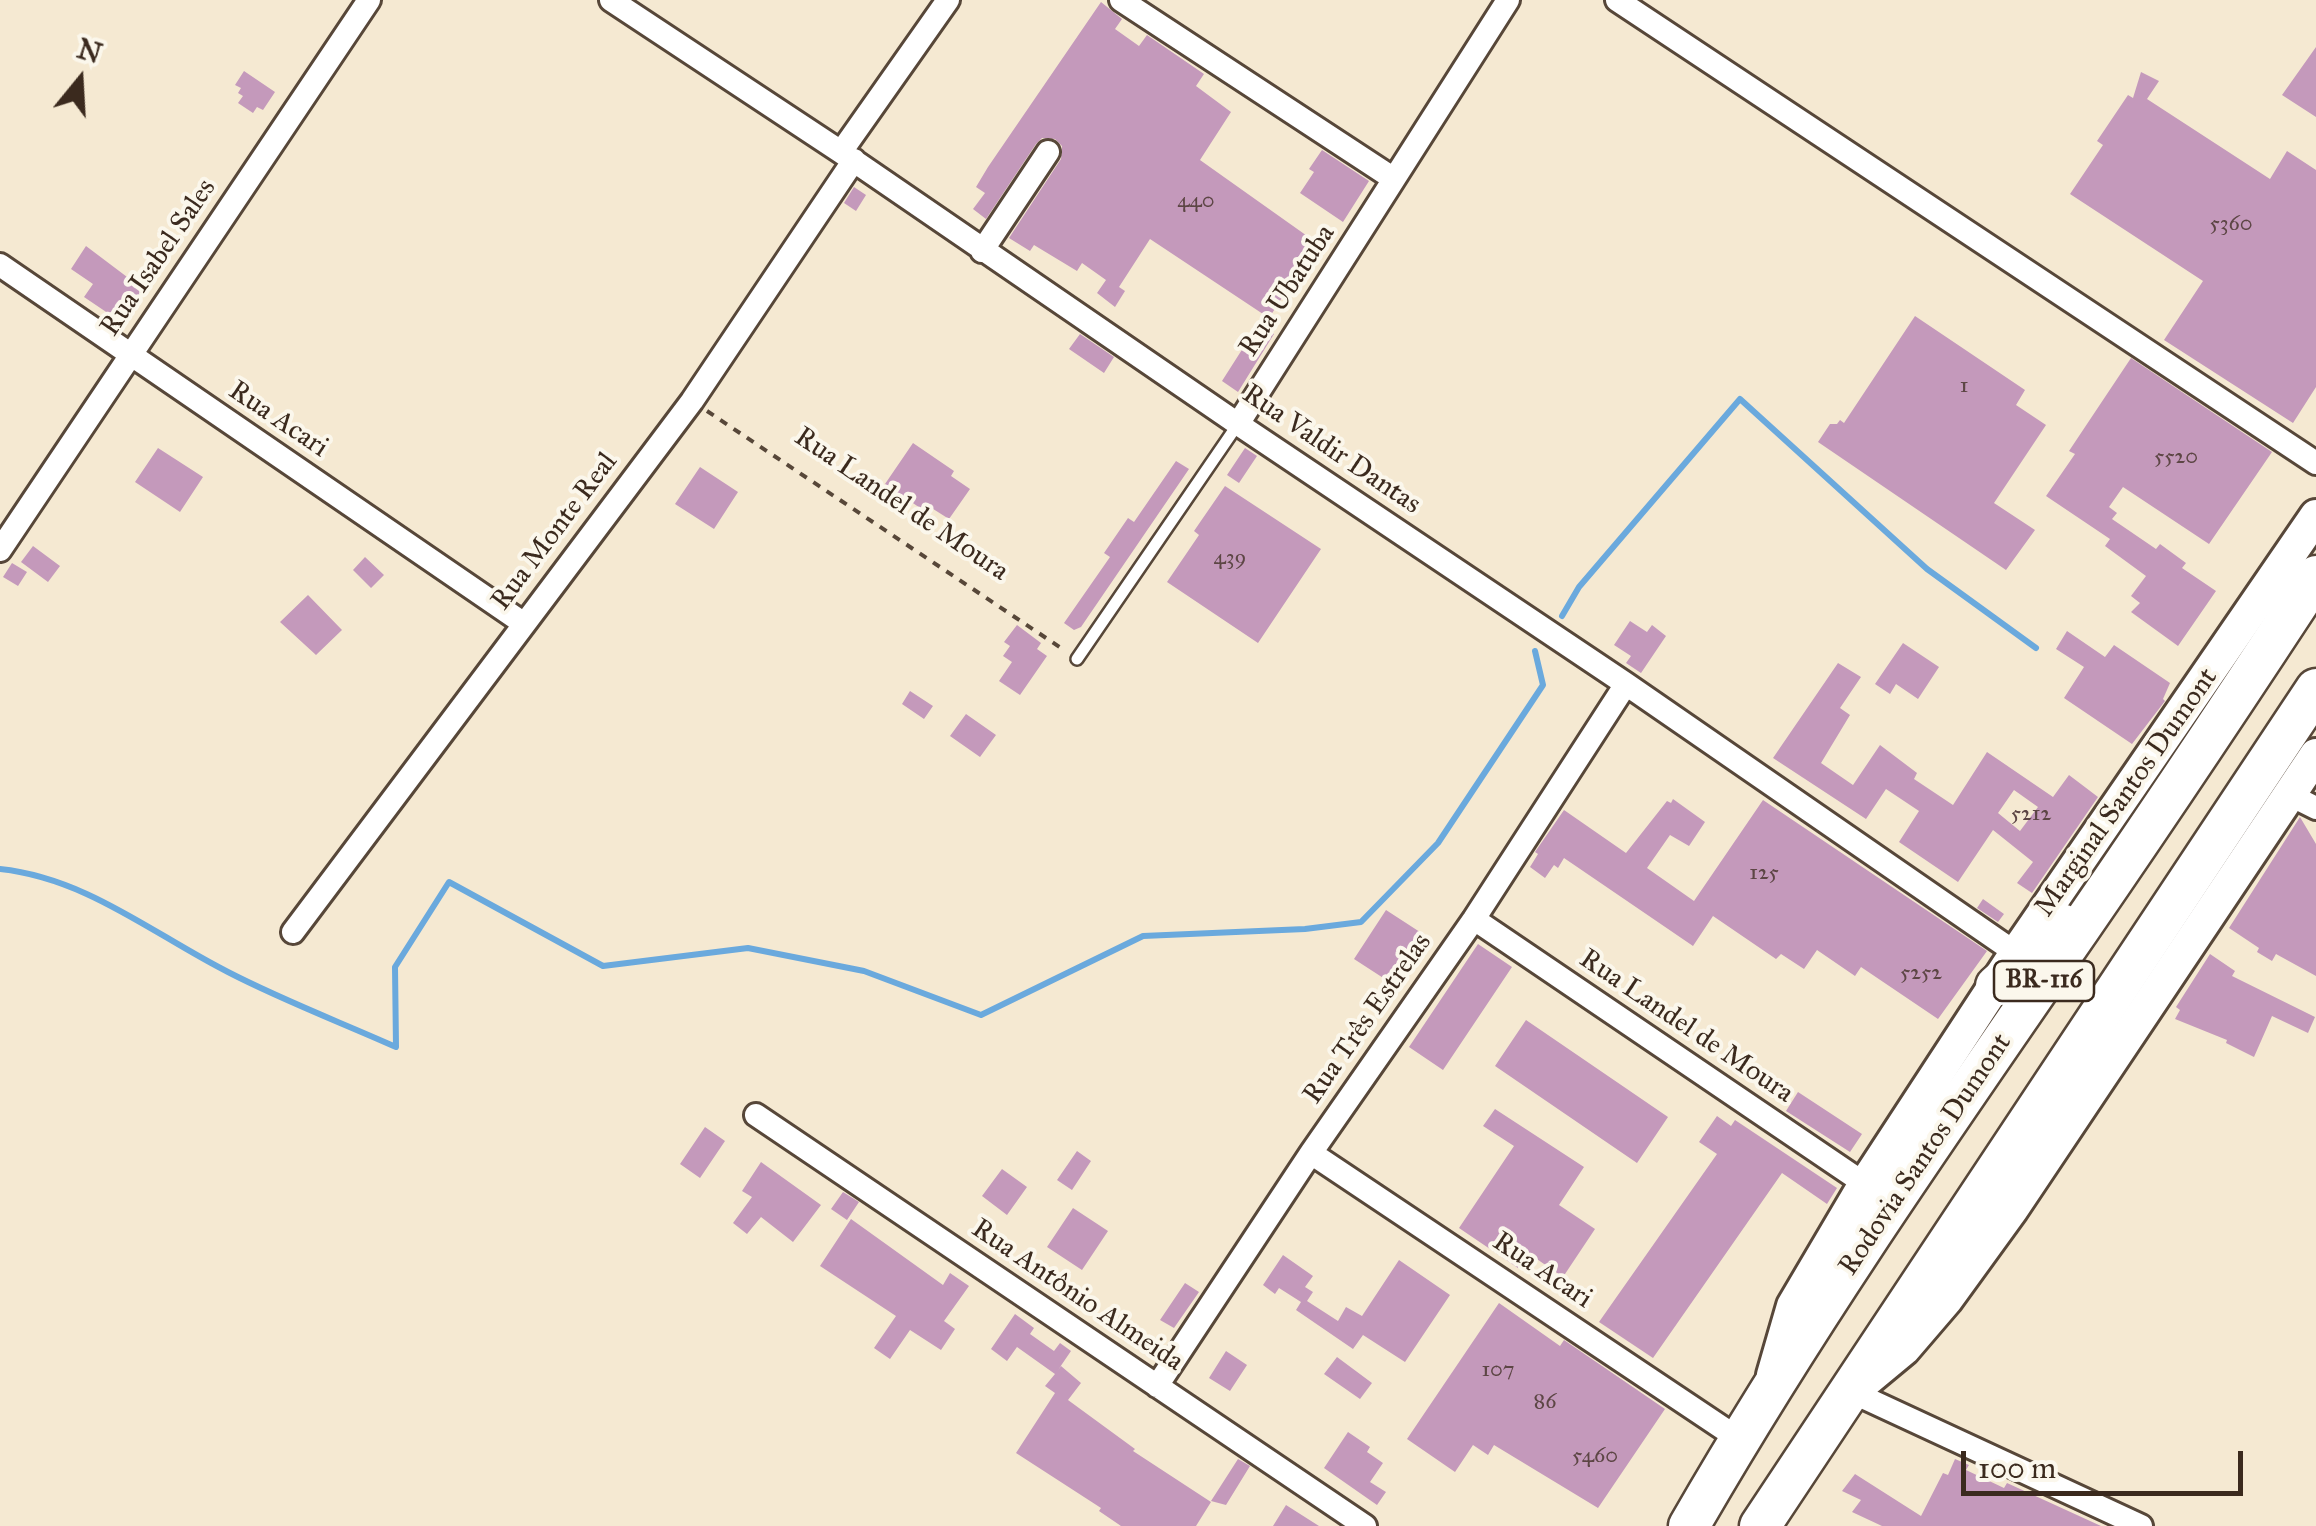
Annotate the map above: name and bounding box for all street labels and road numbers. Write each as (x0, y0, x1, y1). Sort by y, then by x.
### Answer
street label: Rua Isabel Sales (94, 173, 224, 343)
street label: Rua Ubatuba (1233, 219, 1343, 363)
street label: Rua Acari (222, 375, 334, 465)
street label: Rua Valdir Dantas (1235, 378, 1427, 522)
street label: Rua Landel de Moura (788, 421, 1014, 589)
street label: Rua Monte Real (485, 447, 625, 617)
street label: Marginal Santos Dumont (2028, 662, 2226, 924)
street label: Rua Três Estrelas (1297, 927, 1439, 1111)
street label: Rua Landel de Moura (1573, 943, 1799, 1111)
road number: BR-116 (1994, 961, 2094, 1001)
street label: Rodovia Santos Dumont (1833, 1028, 2019, 1282)
street label: Rua Antônio Almeida (965, 1213, 1189, 1379)
street label: Rua Acari (1486, 1226, 1598, 1316)

